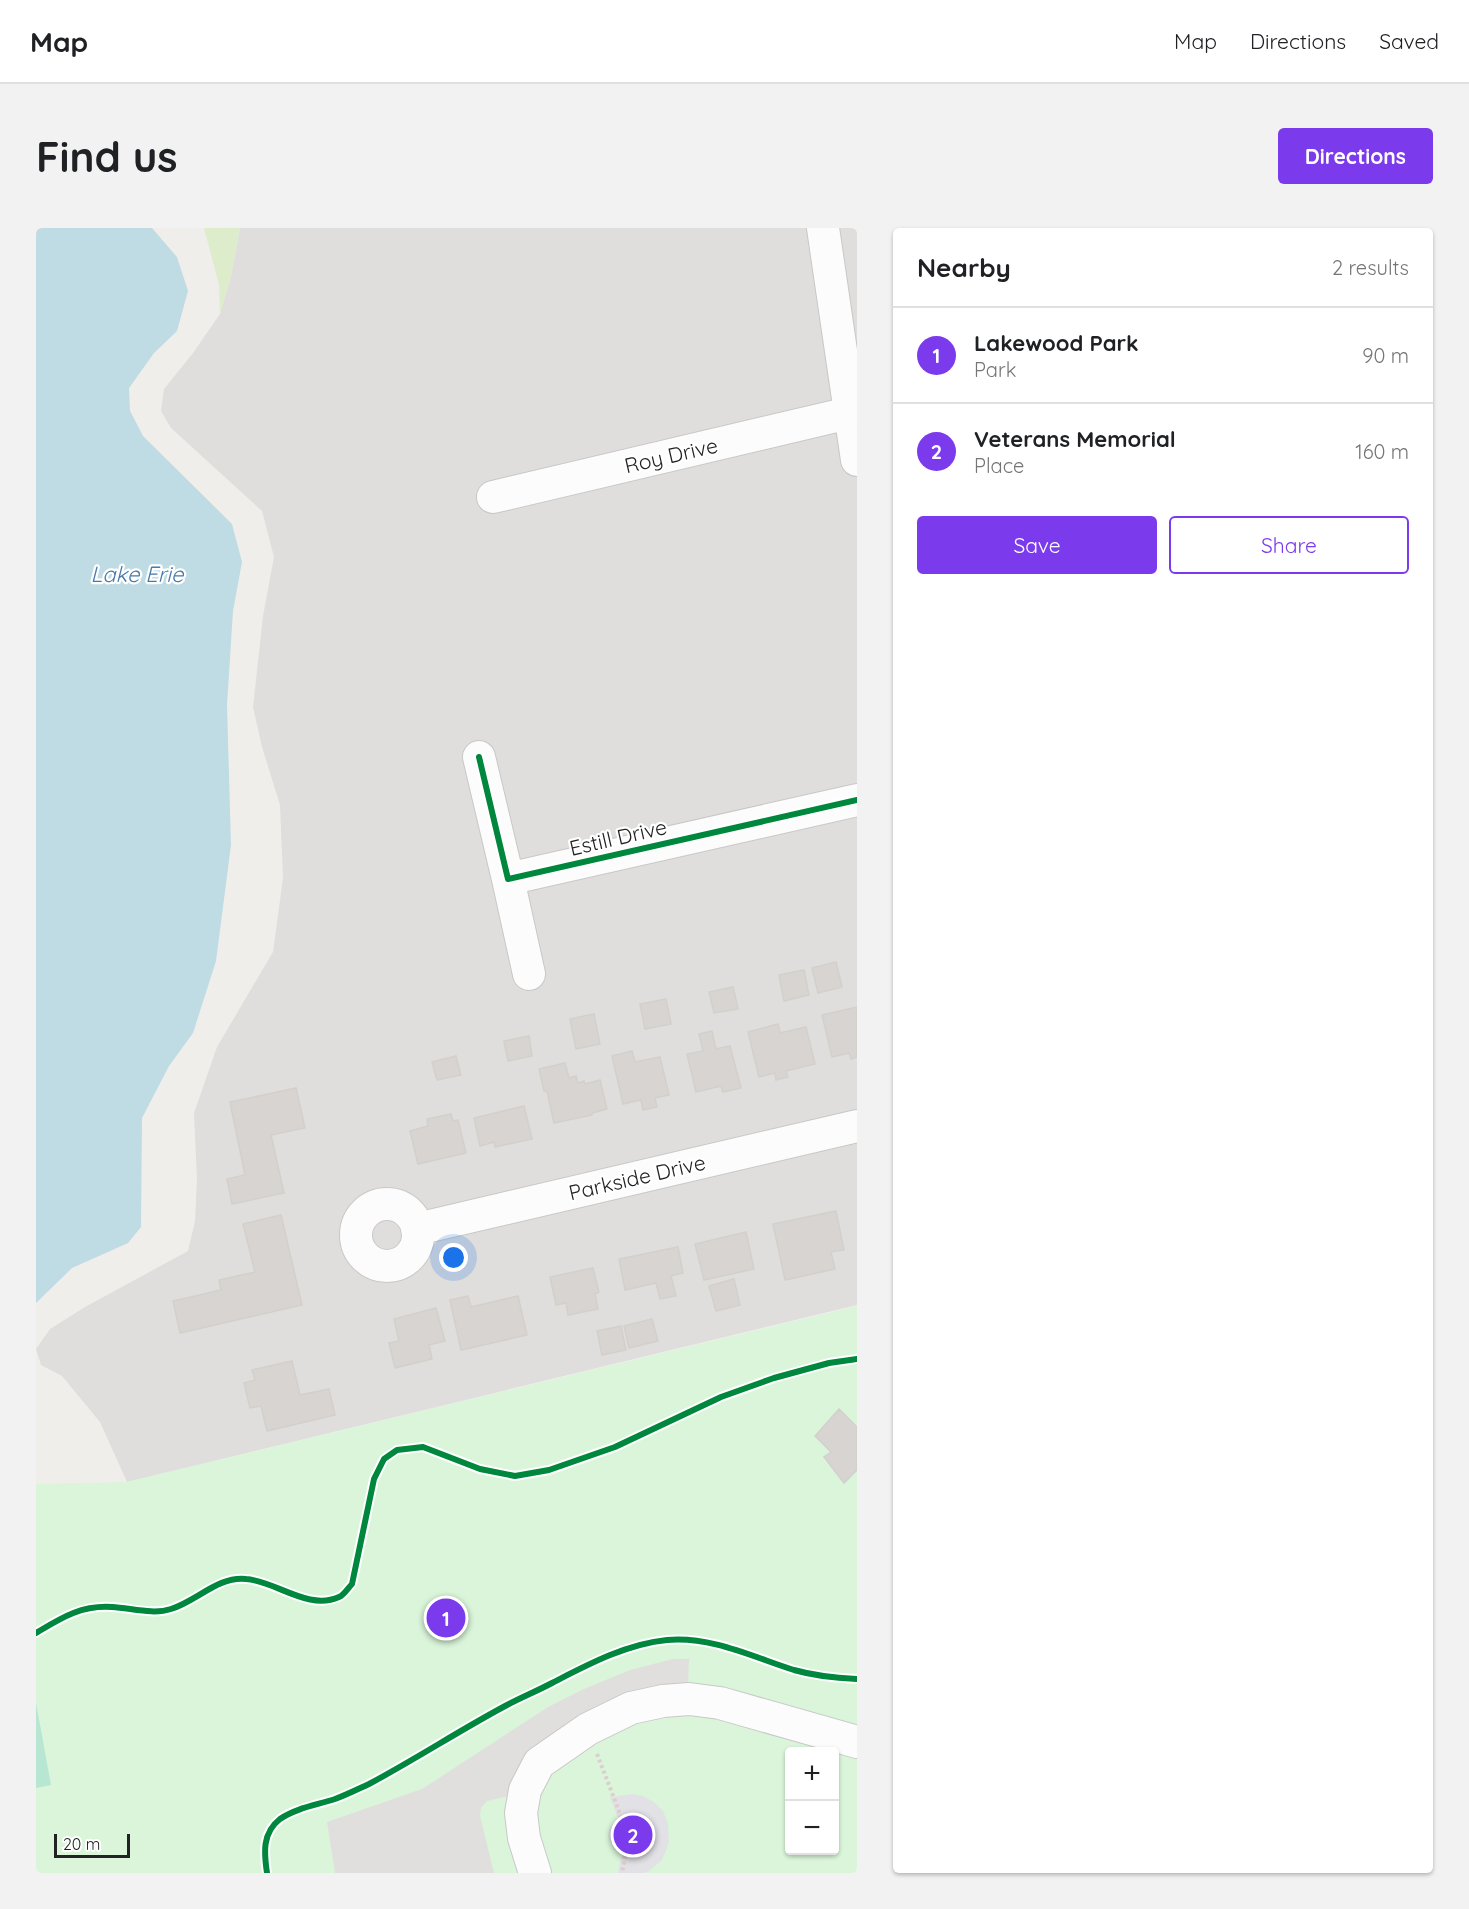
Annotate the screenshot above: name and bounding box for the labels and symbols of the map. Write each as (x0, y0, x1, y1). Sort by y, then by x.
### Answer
street label: Roy Drive (622, 432, 720, 478)
water label: Lake Erie (91, 560, 185, 588)
street label: Estill Drive (567, 813, 669, 861)
street label: Parkside Drive (566, 1149, 708, 1205)
your location (439, 1243, 468, 1272)
pin: 1 (426, 1596, 466, 1640)
pin: 2 (614, 1812, 652, 1858)
scale bar (54, 1831, 130, 1858)

